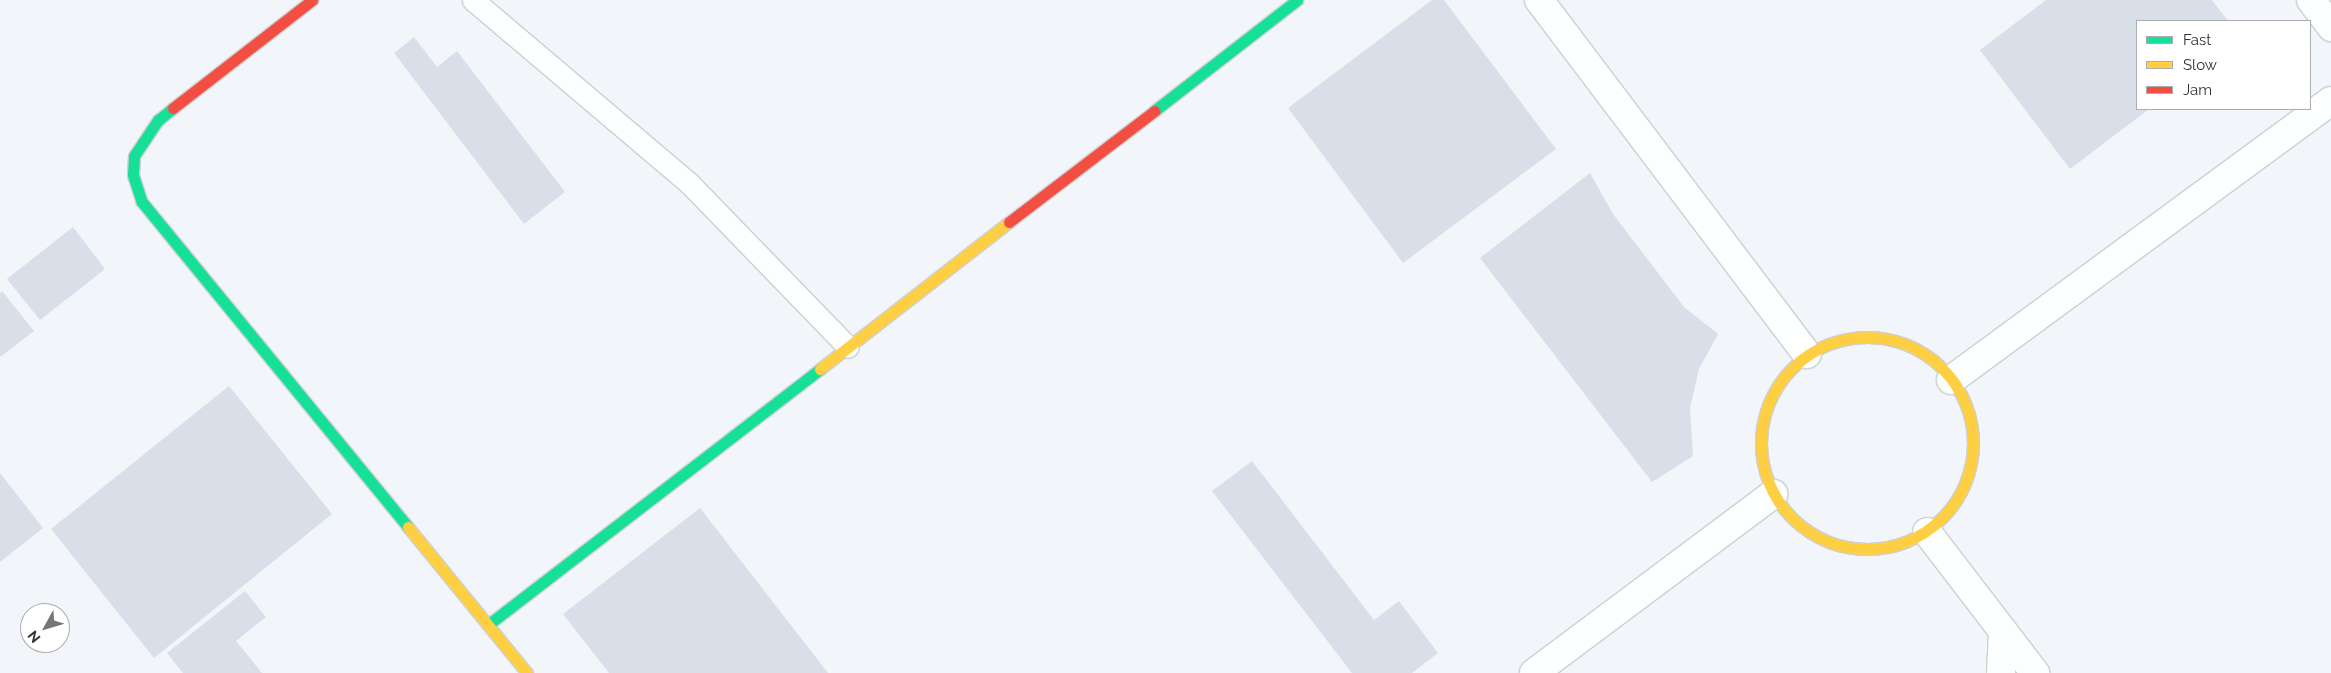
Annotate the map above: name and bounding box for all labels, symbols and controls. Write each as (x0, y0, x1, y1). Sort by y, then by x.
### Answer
legend (2136, 20, 2311, 110)
text: Fast (2183, 31, 2211, 49)
text: Slow (2183, 56, 2217, 74)
text: Jam (2183, 81, 2212, 99)
north arrow (20, 603, 70, 653)
text: N (25, 628, 44, 646)

